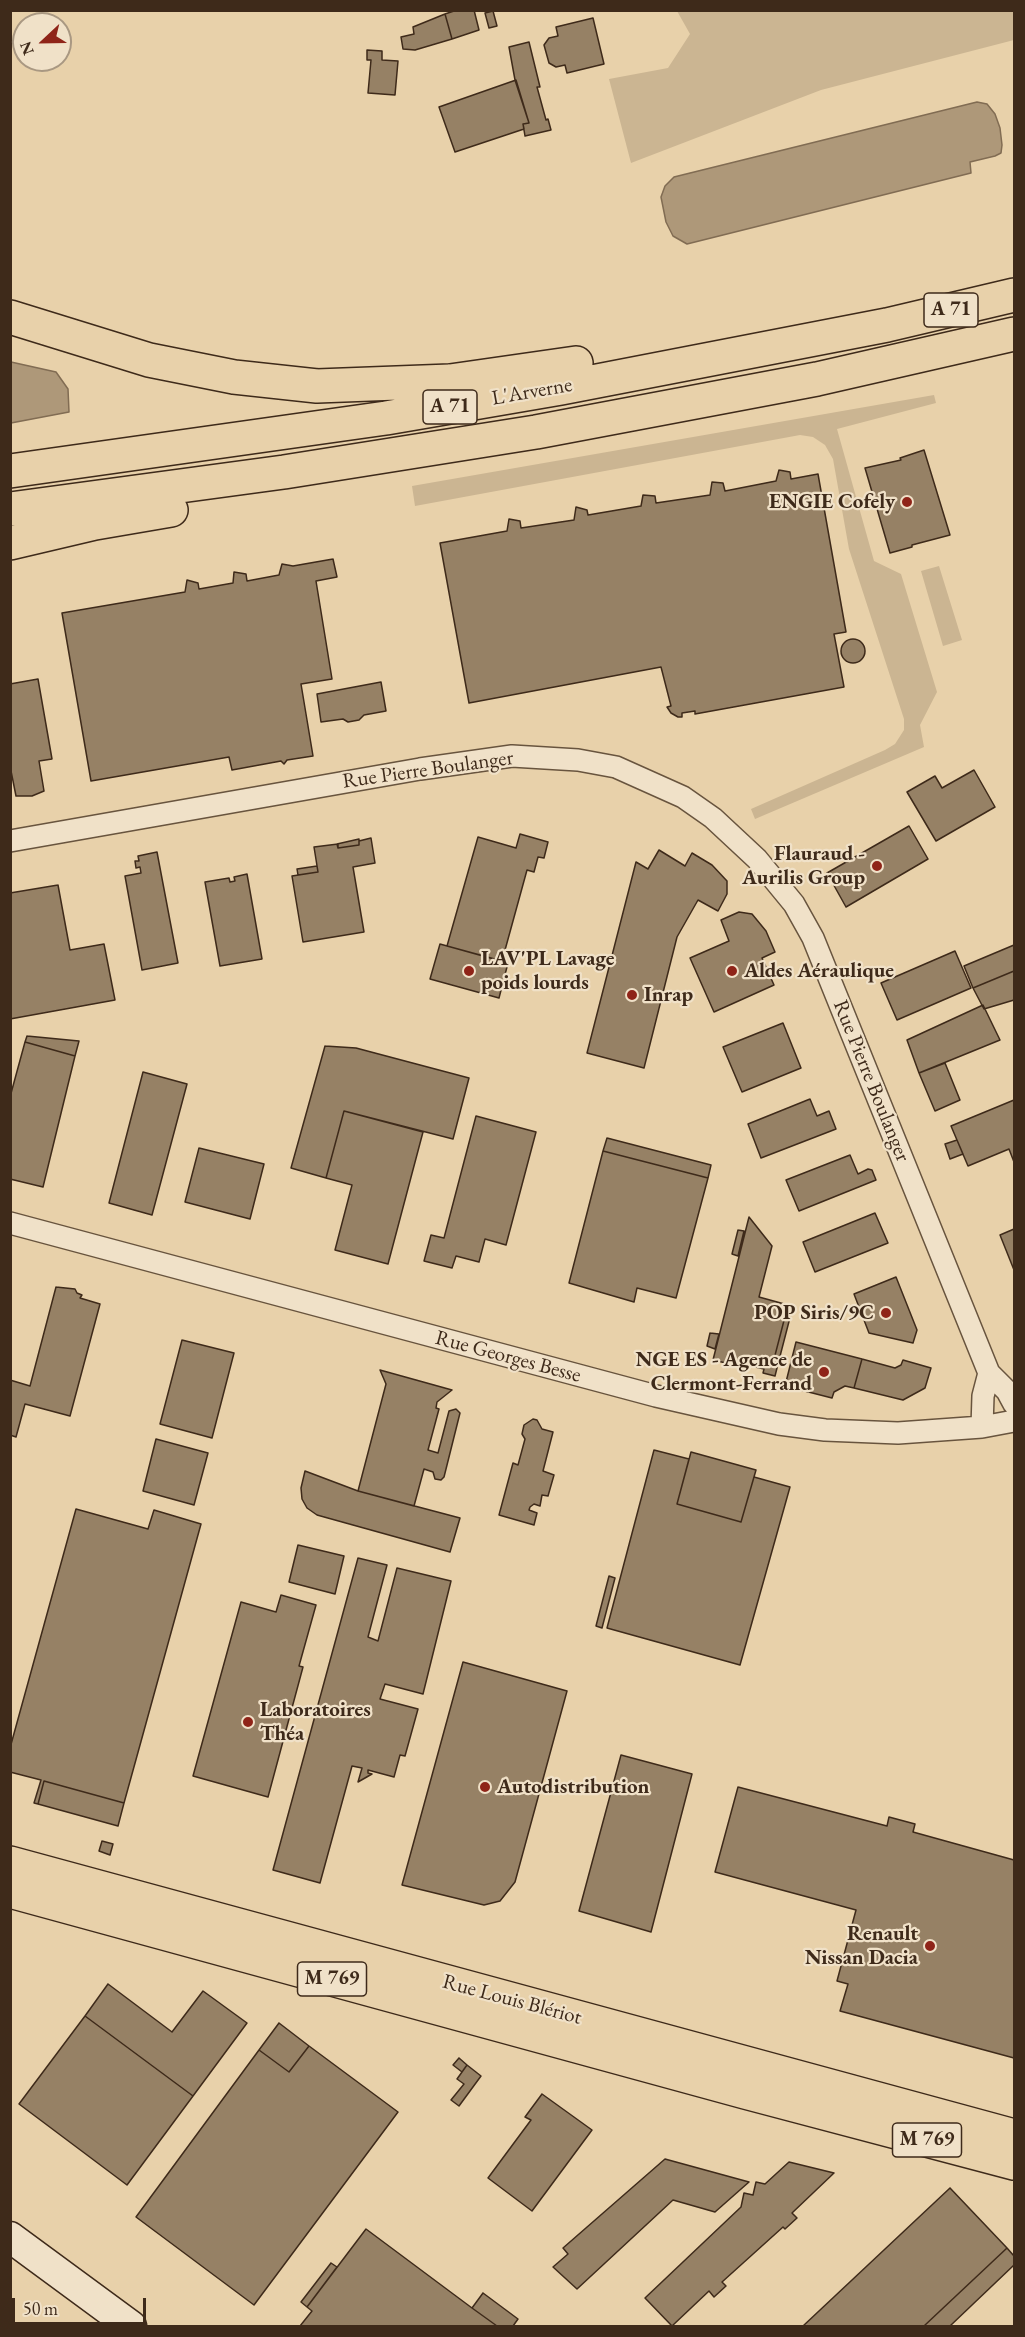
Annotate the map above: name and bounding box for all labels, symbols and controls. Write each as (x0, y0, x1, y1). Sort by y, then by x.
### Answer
north arrow (12, 12, 72, 72)
text: N (15, 38, 39, 58)
road number: A 71 (924, 293, 978, 327)
street label: L'Arverne (490, 373, 574, 411)
road number: A 71 (423, 390, 477, 424)
place label: ENGIE Cofely (769, 489, 895, 515)
marker: ENGIE Cofely (900, 495, 914, 509)
street label: Rue Pierre Boulanger (341, 746, 515, 794)
place label: Flauraud - Aurilis Group (742, 841, 865, 891)
marker: Flauraud - Aurilis Group (870, 859, 884, 873)
place label: LAV'PL Lavage poids lourds (481, 946, 615, 996)
place label: Aldes Aéraulique (744, 958, 894, 984)
marker: LAV'PL Lavage poids lourds (462, 964, 476, 978)
marker: Aldes Aéraulique (725, 964, 739, 978)
place label: Inrap (644, 982, 693, 1008)
marker: Inrap (625, 988, 639, 1002)
street label: Rue Pierre Boulanger (827, 996, 915, 1166)
place label: POP Siris/9C (754, 1300, 874, 1326)
marker: POP Siris/9C (879, 1306, 893, 1320)
street label: Rue Georges Besse (432, 1325, 584, 1389)
place label: NGE ES - Agence de Clermont-Ferrand (635, 1347, 812, 1397)
marker: NGE ES - Agence de Clermont-Ferrand (817, 1365, 831, 1379)
place label: Laboratoires Théa (260, 1697, 371, 1747)
marker: Laboratoires Théa (241, 1715, 255, 1729)
place label: Autodistribution (497, 1774, 649, 1800)
marker: Autodistribution (478, 1780, 492, 1794)
place label: Renault Nissan Dacia (805, 1921, 918, 1971)
marker: Renault Nissan Dacia (923, 1939, 937, 1953)
road number: M 769 (298, 1962, 366, 1996)
street label: Rue Louis Blériot (440, 1969, 584, 2031)
road number: M 769 (892, 2123, 962, 2157)
scale bar (15, 2286, 148, 2324)
text: 50 m (23, 2297, 58, 2320)

